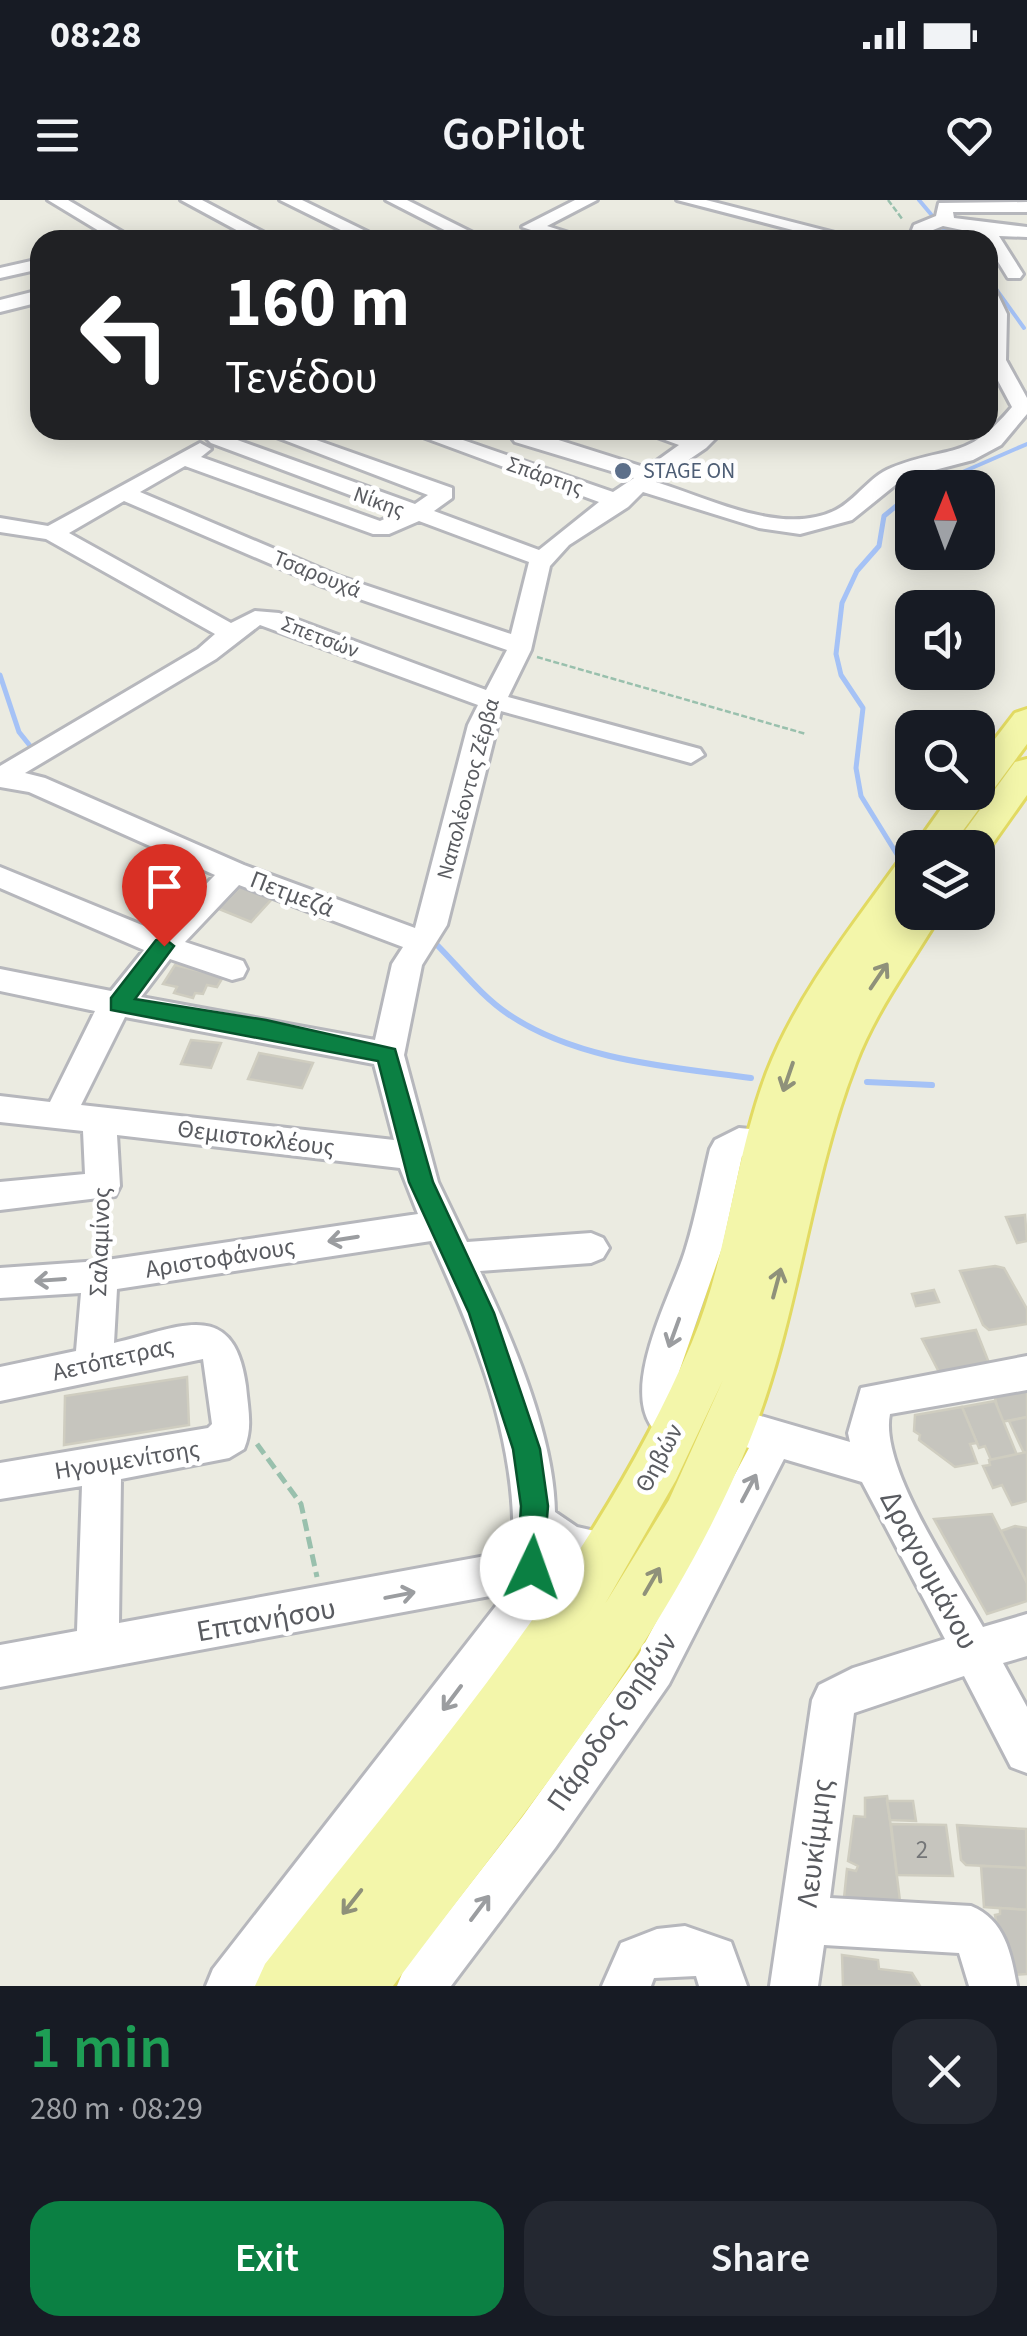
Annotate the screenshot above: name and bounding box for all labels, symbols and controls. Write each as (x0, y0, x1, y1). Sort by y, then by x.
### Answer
text: 08:28 (50, 8, 142, 62)
text: GoPilot (442, 103, 585, 167)
icon: menu (30, 108, 85, 163)
icon: heart (942, 108, 997, 163)
text: 160 m (225, 253, 410, 353)
icon: left (60, 270, 190, 400)
text: Τενέδου (225, 346, 378, 410)
street label: Σπάρτης (502, 448, 588, 504)
place label: STAGE ON (643, 455, 735, 487)
marker: STAGE ON (612, 460, 634, 482)
north arrow (895, 470, 995, 570)
map controls (895, 470, 995, 930)
street label: Νίκης (349, 478, 409, 526)
street label: Τσαρουχά (268, 542, 366, 606)
button: sound (895, 590, 995, 690)
street label: Σπετσών (277, 608, 363, 666)
street label: Ναπολέοντος Ζέρβα (428, 694, 508, 883)
button: search (895, 710, 995, 810)
button: layers (895, 830, 995, 930)
pin (122, 844, 207, 947)
icon: arrive (137, 859, 192, 914)
street label: Πετμεζά (245, 862, 339, 926)
one-way arrow (869, 963, 889, 990)
one-way arrow (777, 1061, 795, 1093)
street label: Θεμιστοκλέους (175, 1111, 337, 1166)
street label: Σαλαμίνος (80, 1186, 120, 1297)
street label: Αριστοφάνους (143, 1228, 298, 1288)
one-way arrow (328, 1231, 360, 1249)
one-way arrow (769, 1267, 788, 1299)
one-way arrow (35, 1270, 67, 1289)
one-way arrow (664, 1316, 682, 1347)
street label: Αετόπετρας (49, 1328, 177, 1390)
street label: Θηβών (626, 1417, 692, 1499)
street label: Ηγουμενίτσης (52, 1431, 202, 1489)
one-way arrow (740, 1474, 759, 1504)
street label: Δραγουμάνου (869, 1483, 989, 1657)
position arrow (480, 1516, 584, 1620)
one-way arrow (642, 1566, 662, 1596)
one-way arrow (383, 1584, 415, 1603)
street label: Επτανήσου (193, 1587, 339, 1653)
street label: Πάροδος Θηβών (536, 1624, 688, 1820)
one-way arrow (442, 1684, 463, 1711)
street label: Λευκίμμης (786, 1776, 844, 1910)
house number: 2 (916, 1832, 928, 1868)
one-way arrow (341, 1888, 362, 1915)
one-way arrow (469, 1896, 491, 1922)
text: 1 min (30, 2006, 173, 2091)
button: close (892, 2019, 997, 2124)
text: 280 m · 08:29 (30, 2086, 203, 2132)
button: Exit (30, 2201, 504, 2316)
button: Share (524, 2201, 997, 2316)

